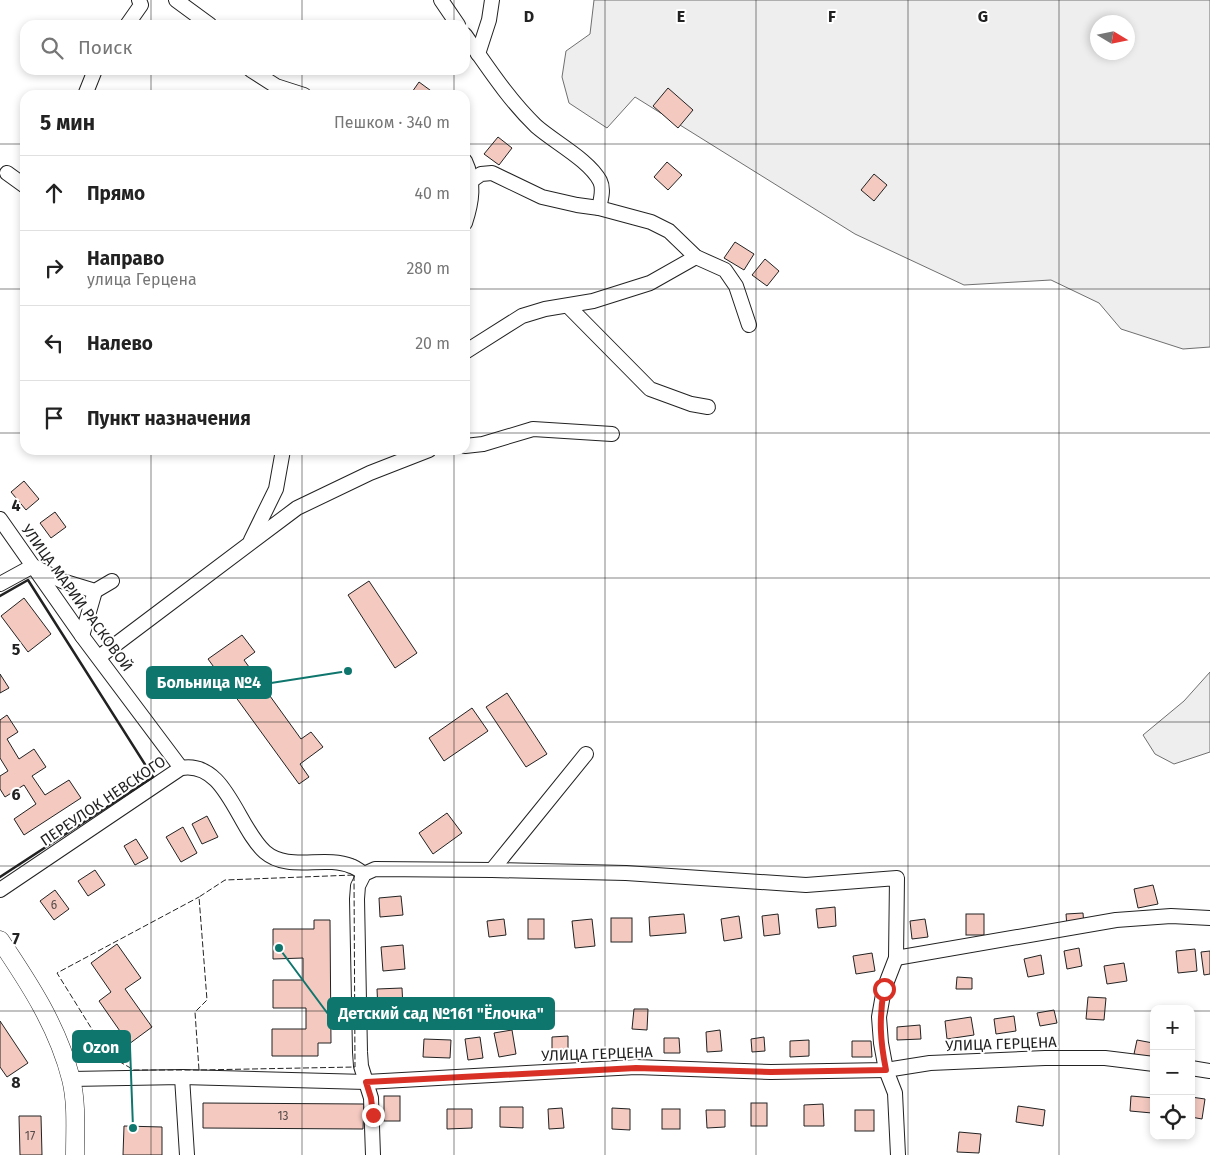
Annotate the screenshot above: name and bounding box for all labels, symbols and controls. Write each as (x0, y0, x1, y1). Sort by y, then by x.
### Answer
text: D (524, 7, 534, 26)
text: E (677, 7, 685, 26)
text: F (828, 7, 836, 26)
text: G (978, 7, 988, 26)
north arrow (1090, 15, 1135, 60)
search box (20, 20, 470, 75)
icon: search (38, 34, 66, 62)
text: Поиск (78, 36, 132, 59)
text: 5 мин (40, 110, 95, 136)
text: Пешком · 340 m (334, 113, 450, 132)
icon: ahead (40, 179, 68, 207)
text: Прямо (87, 182, 145, 205)
text: 40 m (415, 184, 450, 203)
text: Направо (87, 247, 164, 270)
icon: right (40, 254, 68, 282)
text: 280 m (406, 259, 450, 278)
text: улица Герцена (87, 270, 197, 289)
icon: left (40, 329, 68, 357)
text: Налево (87, 332, 153, 355)
text: 20 m (415, 334, 450, 353)
icon: arrive (40, 404, 68, 432)
text: Пункт назначения (87, 407, 251, 430)
text: 4 (11, 496, 21, 515)
street label: УЛИЦА МАРИИ РАСКОВОЙ (18, 521, 136, 675)
text: 5 (12, 640, 21, 659)
callout: Больница №4 (147, 667, 271, 698)
text: Больница №4 (157, 673, 261, 692)
street label: ПЕРЕУЛОК НЕВСКОГО (37, 752, 169, 850)
text: 6 (11, 785, 21, 804)
house number: 6 (51, 898, 57, 912)
text: 7 (12, 929, 20, 948)
route start (873, 978, 896, 1001)
callout: Детский сад №161 "Ёлочка" (328, 998, 554, 1029)
text: Детский сад №161 "Ёлочка" (337, 1004, 544, 1023)
map controls (1150, 1005, 1195, 1140)
button: + (1150, 1005, 1195, 1050)
callout: Ozon (73, 1031, 130, 1062)
street label: УЛИЦА ГЕРЦЕНА (945, 1033, 1057, 1055)
text: Ozon (83, 1038, 119, 1057)
street label: УЛИЦА ГЕРЦЕНА (541, 1043, 653, 1065)
button: − (1150, 1050, 1195, 1095)
text: 8 (11, 1073, 21, 1092)
button: locate (1150, 1095, 1195, 1140)
route end (362, 1104, 385, 1127)
house number: 13 (277, 1109, 289, 1123)
house number: 17 (25, 1129, 35, 1143)

